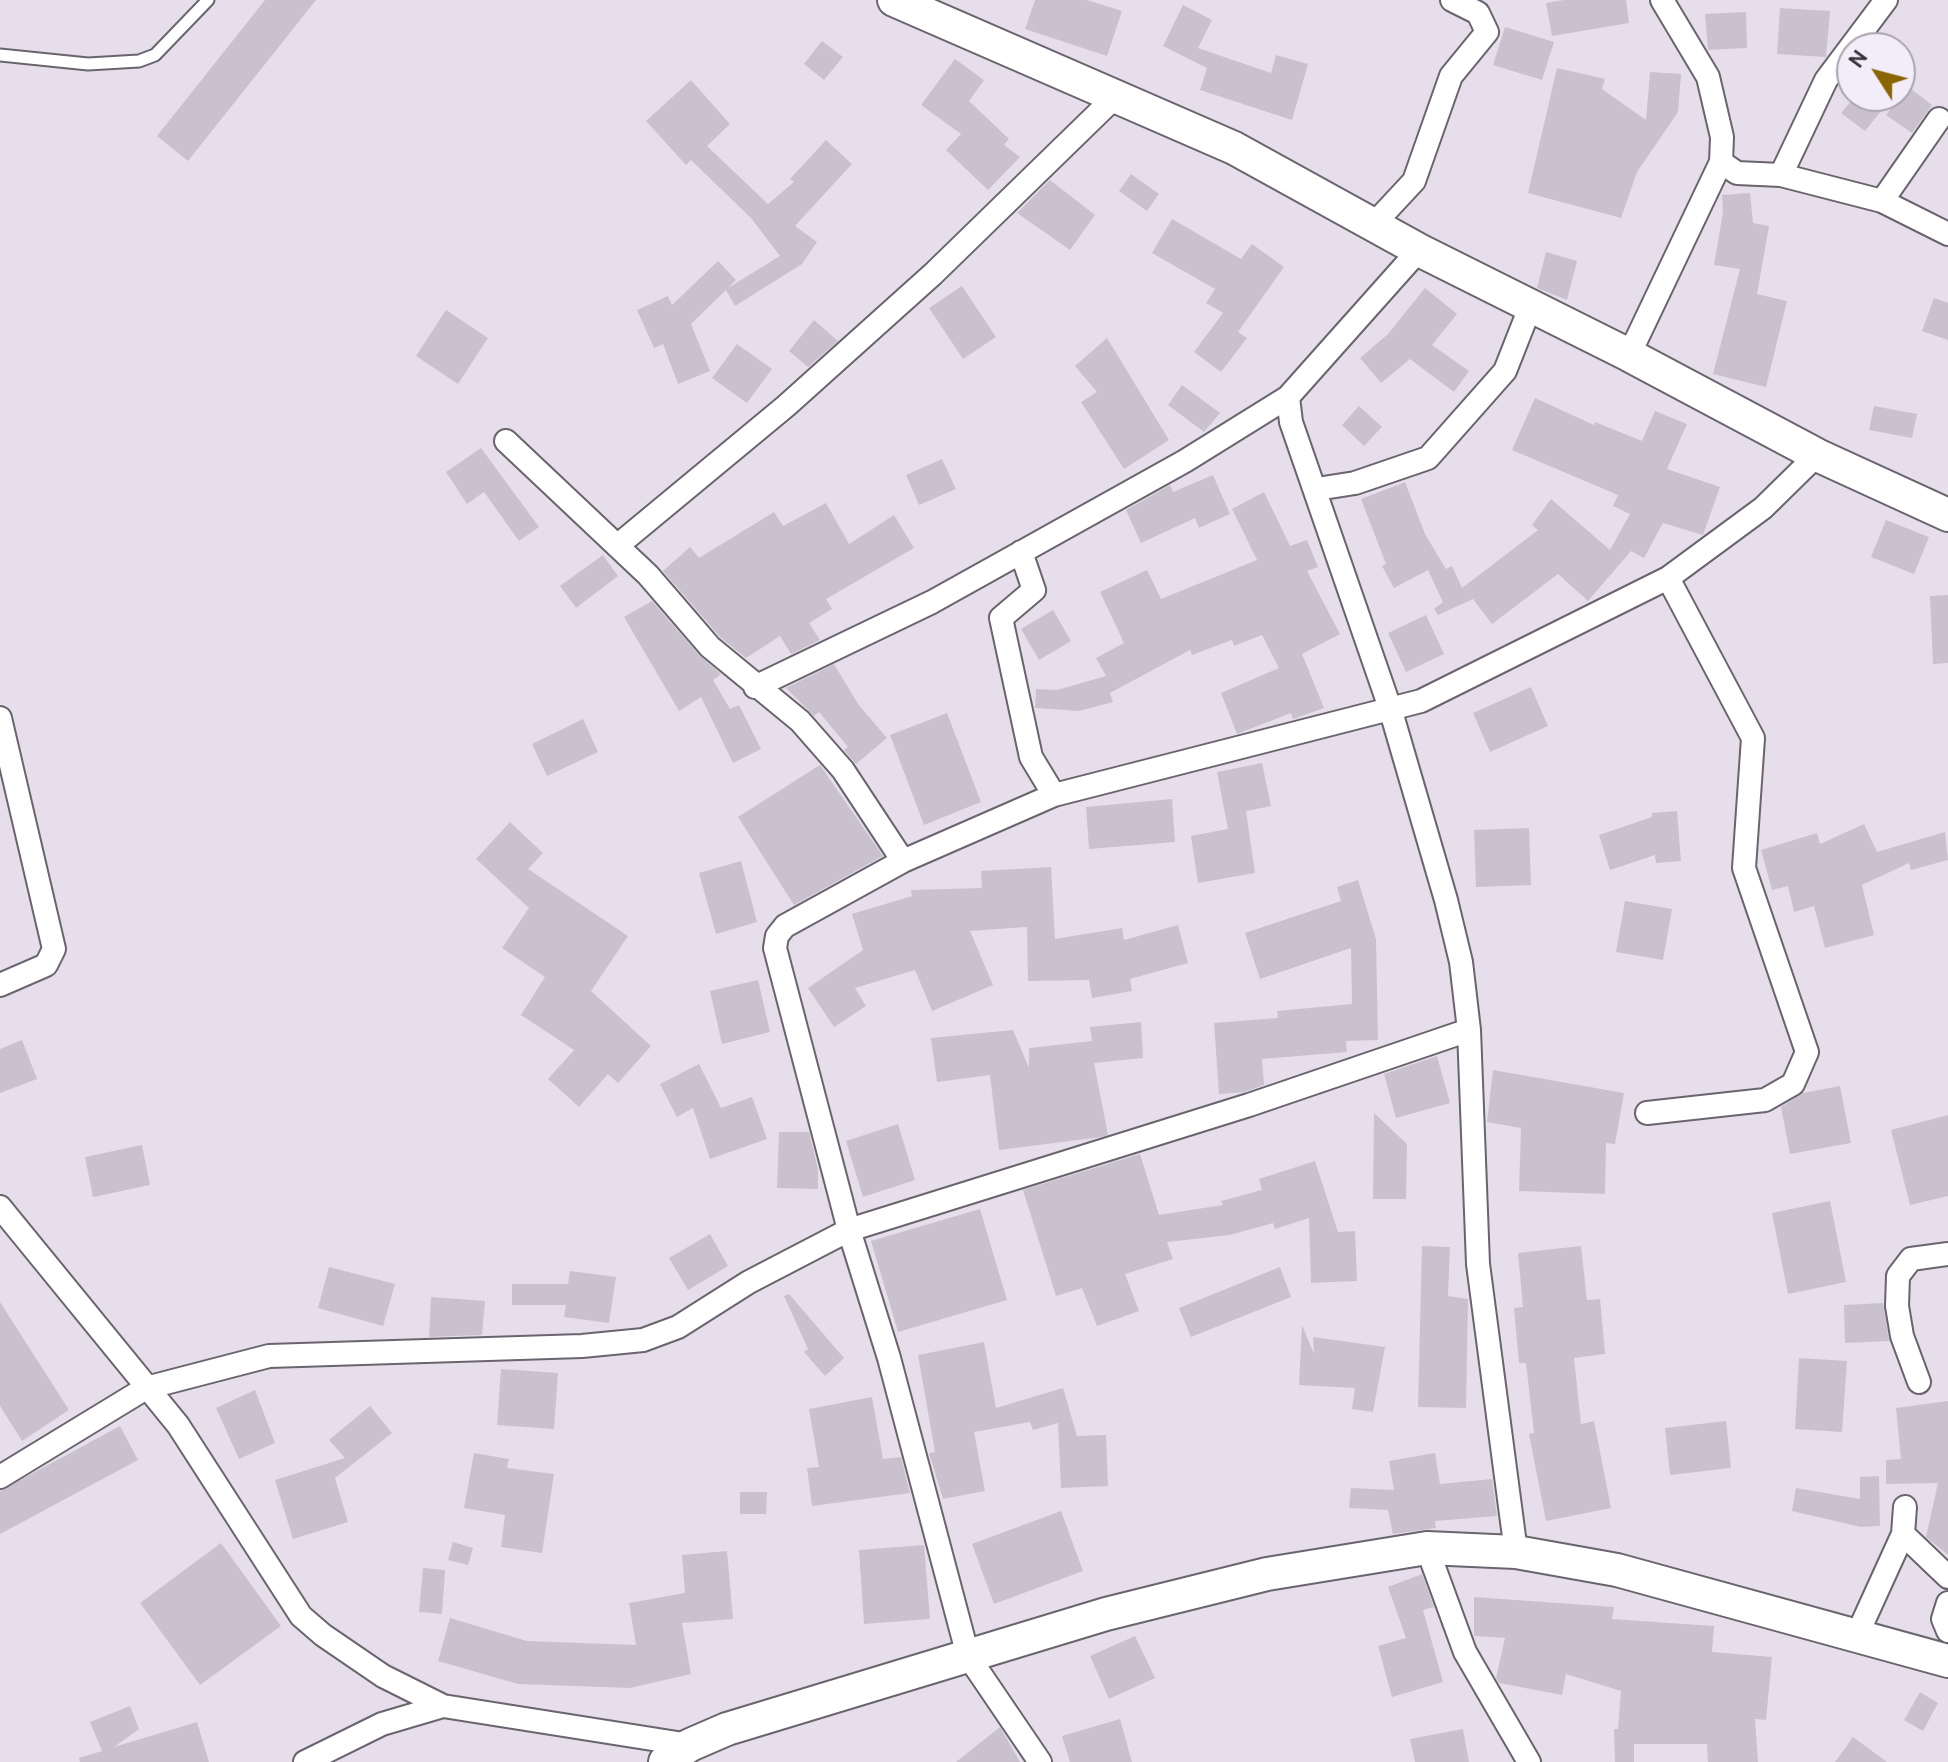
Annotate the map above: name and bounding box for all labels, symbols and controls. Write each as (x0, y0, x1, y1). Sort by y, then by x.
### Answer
north arrow (1836, 32, 1916, 112)
text: N (1842, 45, 1873, 73)

